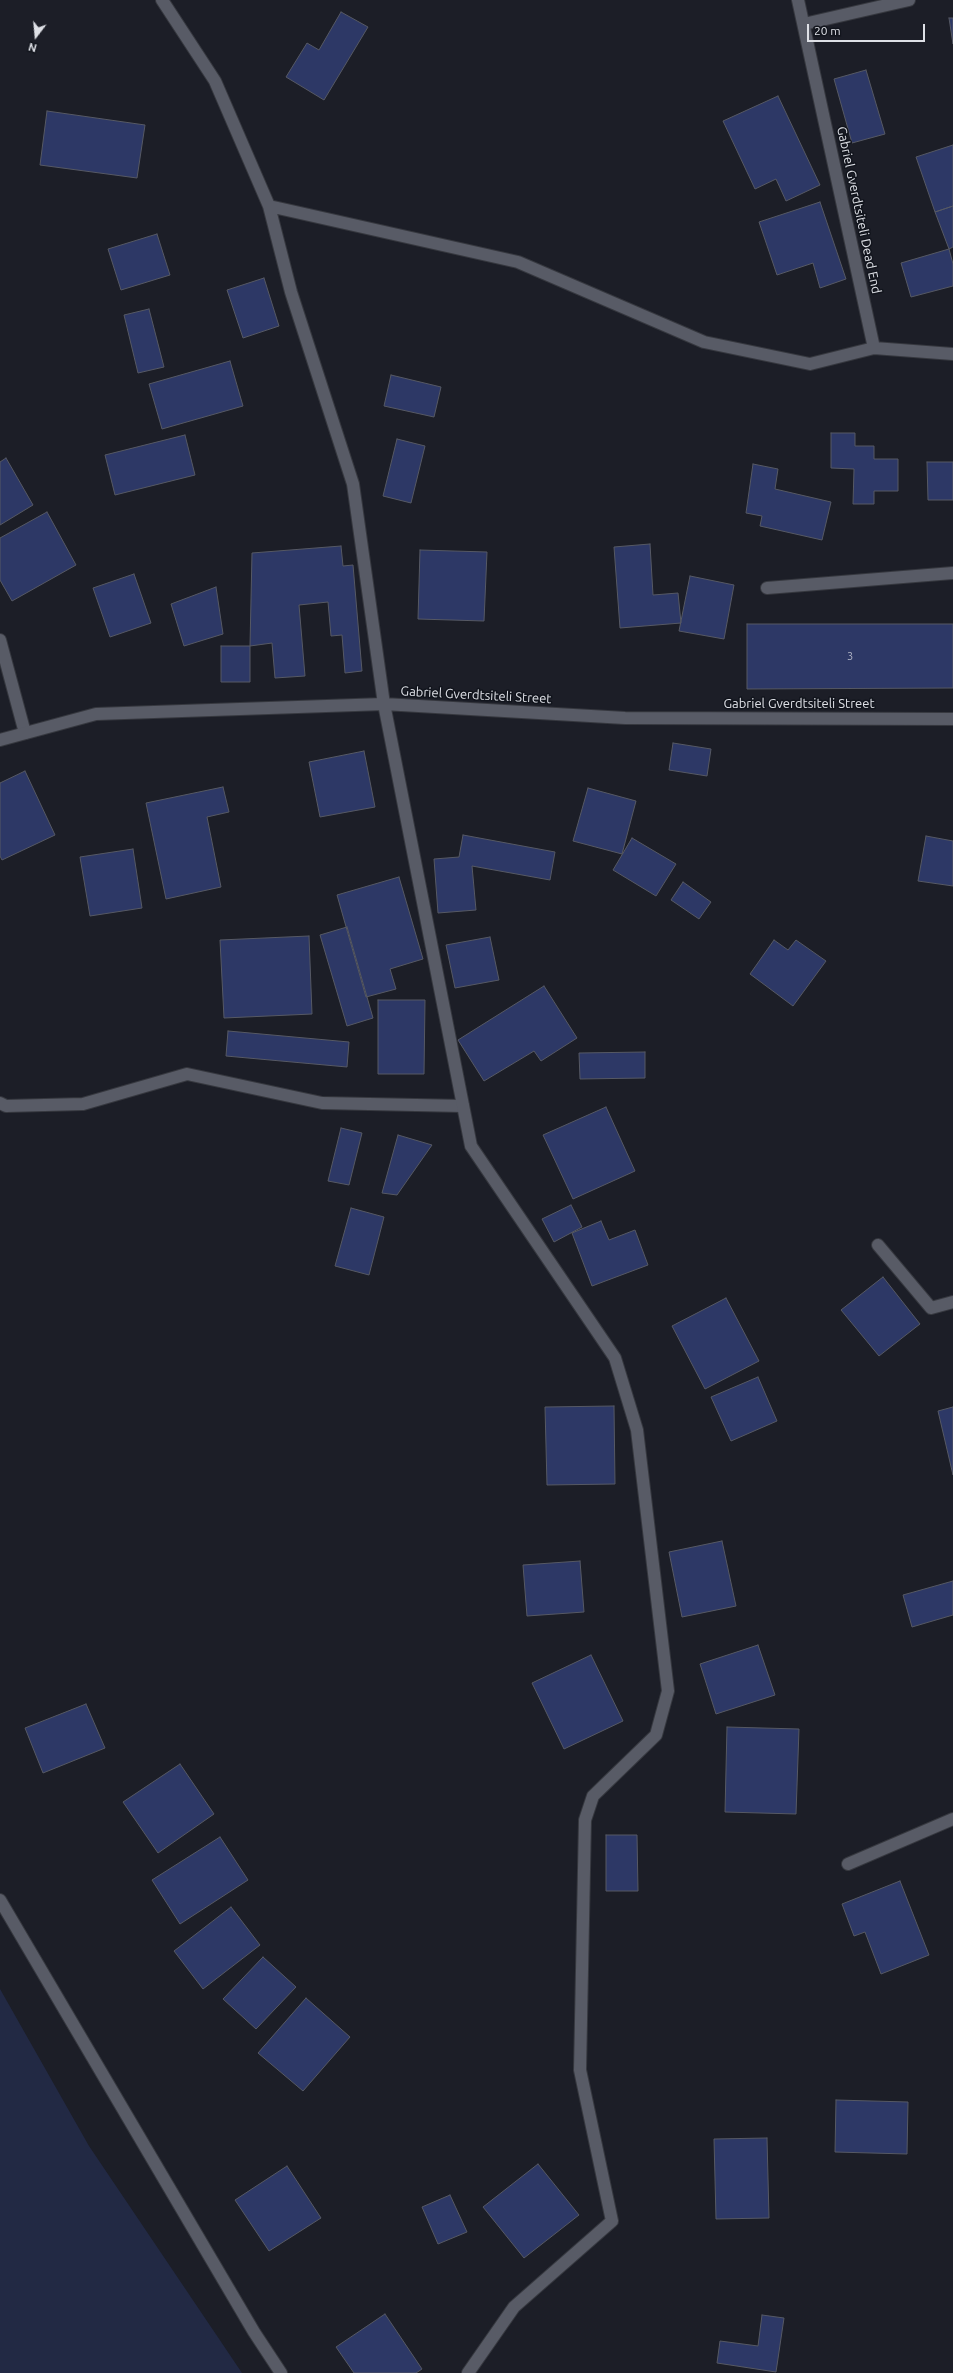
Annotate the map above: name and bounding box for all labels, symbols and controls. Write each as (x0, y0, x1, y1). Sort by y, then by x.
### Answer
north arrow (16, 16, 56, 56)
scale bar (809, 16, 927, 42)
text: 20 m (814, 24, 841, 37)
text: N (27, 41, 38, 54)
street label: Gabriel Gverdtsiteli Dead End (834, 125, 884, 295)
house number: 3 (847, 649, 853, 663)
street label: Gabriel Gverdtsiteli Street (400, 683, 552, 707)
street label: Gabriel Gverdtsiteli Street (723, 696, 875, 712)

